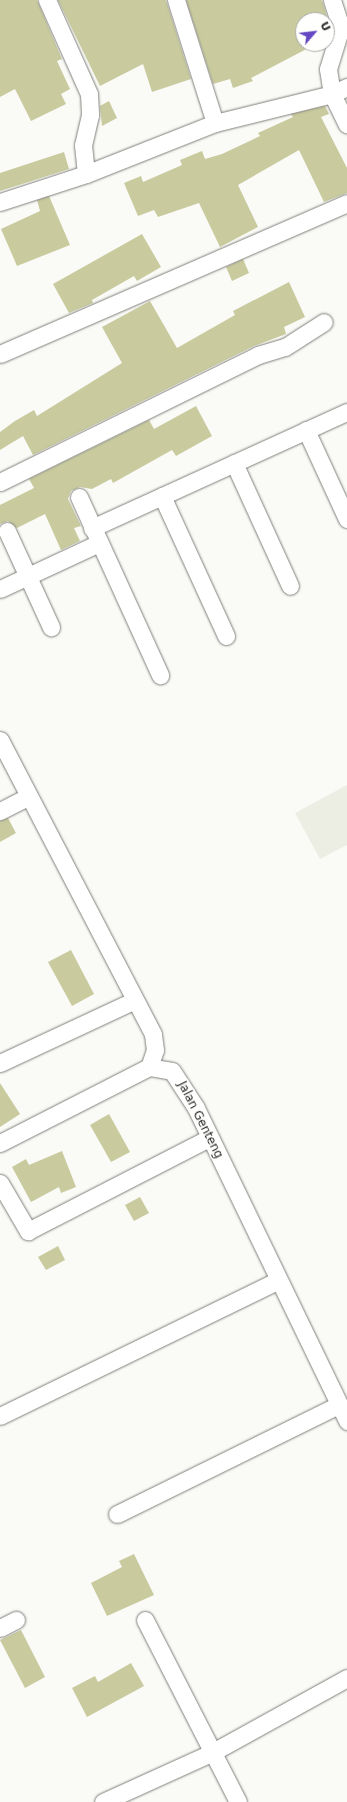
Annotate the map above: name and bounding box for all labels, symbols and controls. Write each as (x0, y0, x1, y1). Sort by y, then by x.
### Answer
north arrow (295, 12, 335, 52)
text: U (317, 20, 333, 34)
street label: Jalan Genteng (174, 1079, 226, 1161)

